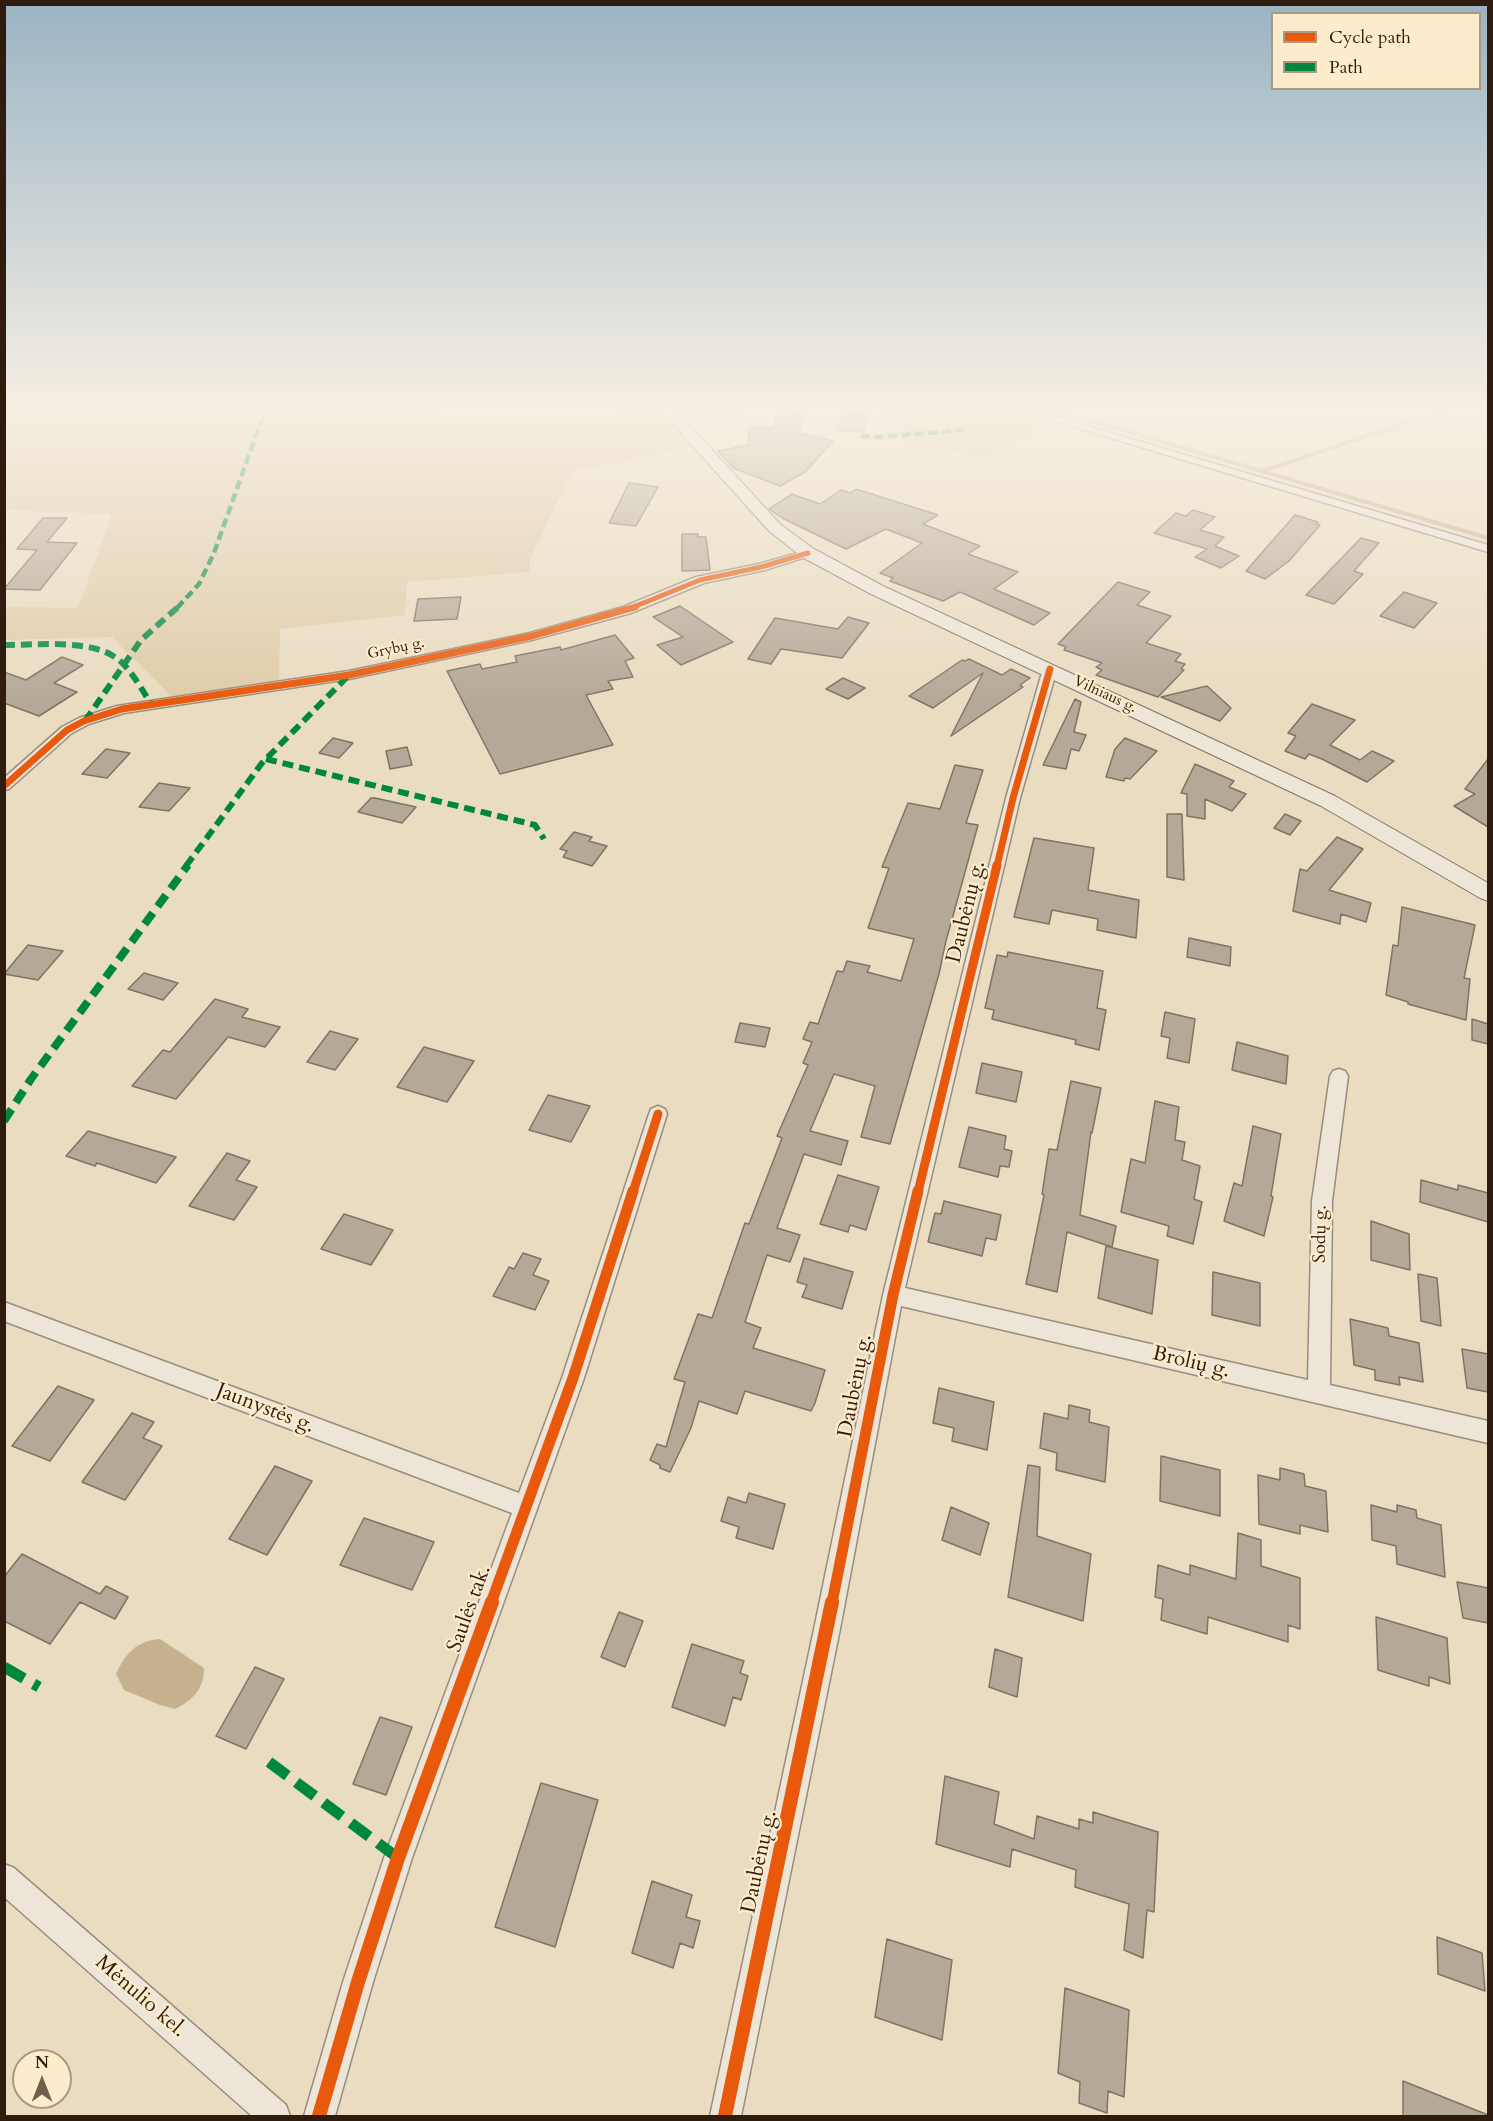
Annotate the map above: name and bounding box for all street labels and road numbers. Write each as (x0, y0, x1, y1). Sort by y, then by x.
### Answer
street label: Grybų g. (366, 634, 426, 664)
street label: Vilniaus g. (1070, 673, 1140, 717)
street label: Daubėnų g. (942, 858, 992, 966)
street label: Sodų g. (1310, 1205, 1332, 1263)
street label: Daubėnų g. (834, 1332, 878, 1440)
street label: Brolių g. (1150, 1342, 1232, 1384)
street label: Jaunystės g. (212, 1379, 318, 1439)
street label: Saulės tak. (443, 1562, 497, 1656)
street label: Daubėnų g. (737, 1808, 783, 1916)
street label: Mėnulio kel. (89, 1951, 191, 2043)

